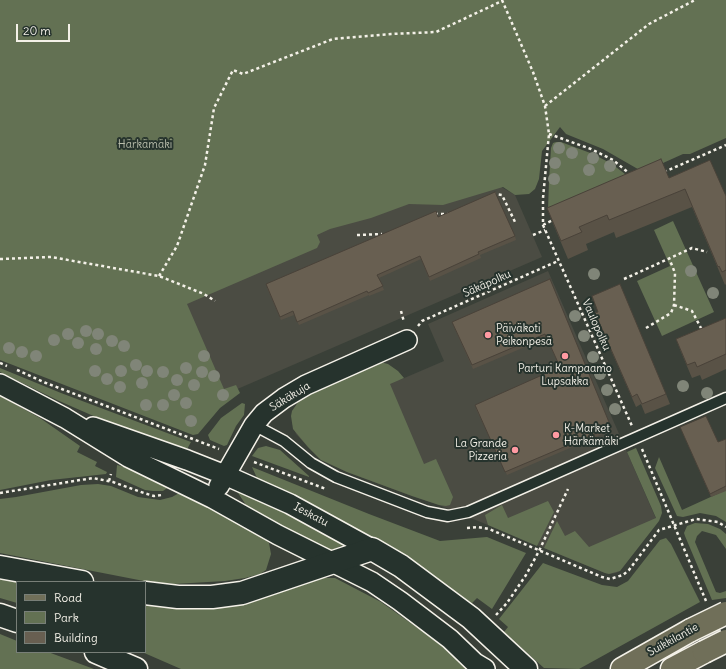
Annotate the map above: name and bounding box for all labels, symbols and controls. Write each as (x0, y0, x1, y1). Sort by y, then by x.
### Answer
scale bar (18, 16, 72, 42)
text: 20 m (23, 23, 51, 38)
park label: Härkämäki (118, 138, 172, 152)
street label: Säkäpolku (461, 268, 513, 300)
street label: Vaulopolku (579, 297, 613, 353)
place label: Päiväkoti Peikonpesä (496, 322, 552, 348)
marker: Päiväkoti Peikonpesä (483, 330, 493, 340)
marker: Parturi Kampaamo Lupsakka (560, 351, 570, 361)
place label: Parturi Kampaamo Lupsakka (518, 362, 612, 388)
street label: Säkäkuja (267, 379, 313, 415)
place label: K-Market Härkämäki (564, 422, 618, 448)
marker: K-Market Härkämäki (551, 430, 561, 440)
place label: La Grande Pizzeria (455, 437, 507, 463)
marker: La Grande Pizzeria (510, 445, 520, 455)
street label: Ieskatu (291, 500, 331, 530)
legend (16, 581, 146, 653)
text: Road (54, 590, 82, 605)
text: Park (54, 610, 79, 625)
street label: Suikkilantie (645, 621, 701, 659)
text: Building (54, 630, 98, 645)

